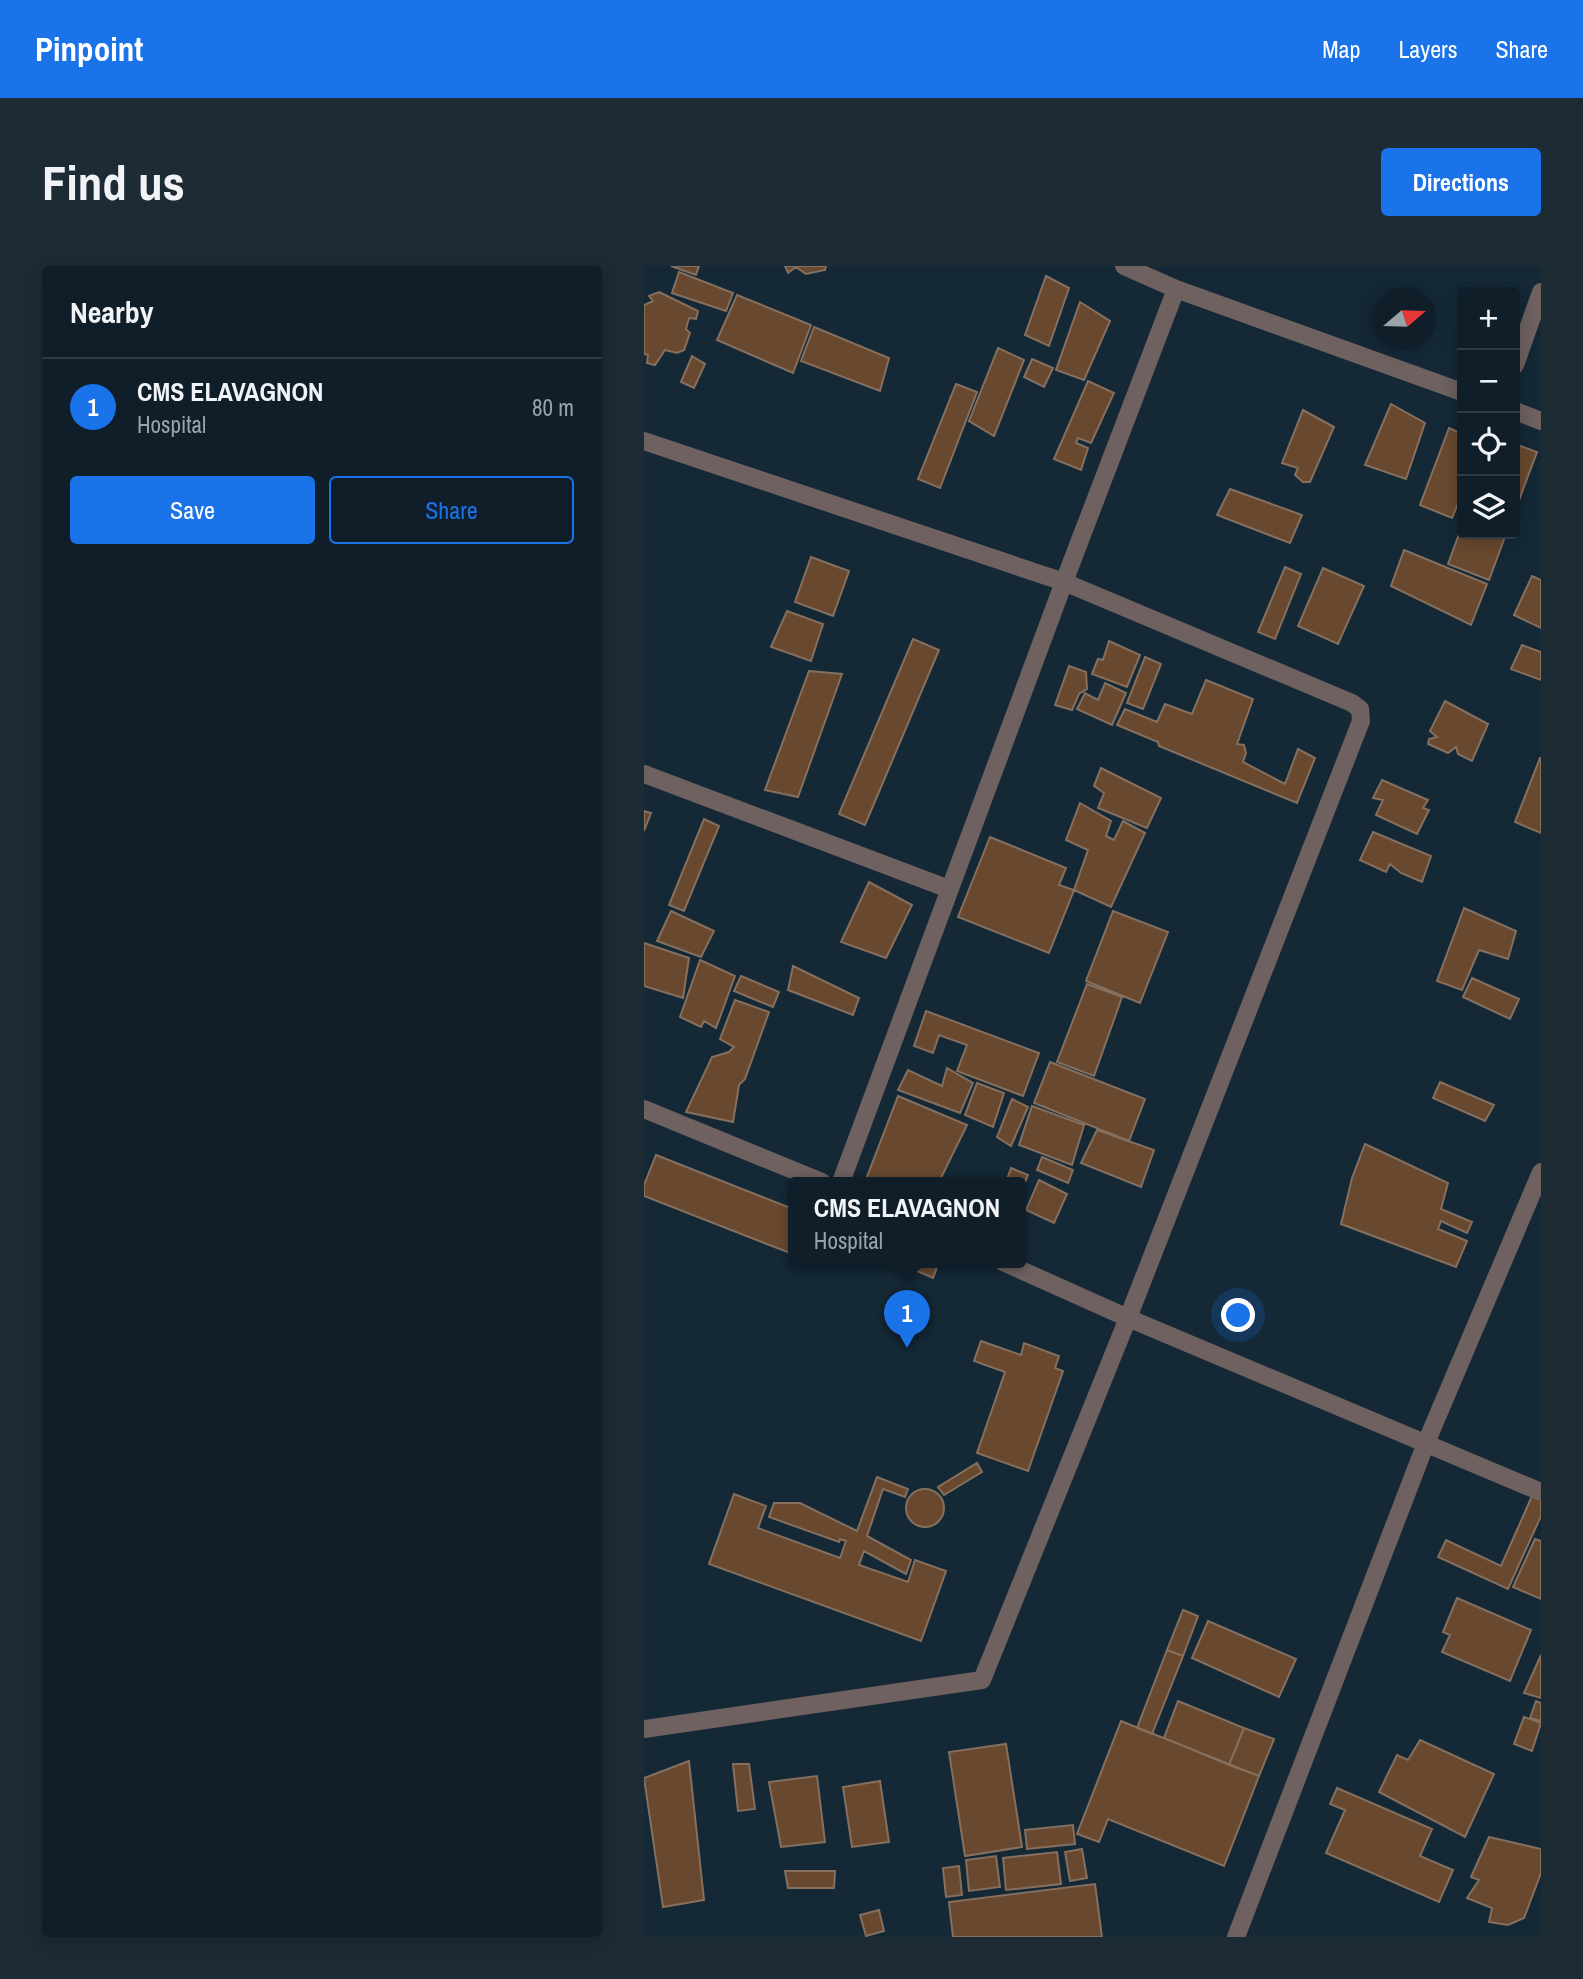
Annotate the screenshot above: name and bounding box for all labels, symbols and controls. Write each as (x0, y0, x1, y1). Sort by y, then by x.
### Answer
text: Pinpoint (35, 27, 143, 71)
text: Map (1322, 33, 1360, 65)
text: Layers (1398, 33, 1457, 65)
text: Share (1495, 33, 1548, 65)
button: Directions (1381, 148, 1541, 216)
text: Find us (42, 149, 185, 215)
north arrow (1373, 287, 1436, 350)
map controls (1457, 287, 1520, 539)
button: + (1457, 287, 1520, 350)
text: Nearby (70, 292, 153, 332)
button: − (1457, 350, 1520, 413)
text: CMS ELAVAGNON (137, 374, 323, 409)
text: 1 (88, 392, 98, 423)
text: 80 m (532, 392, 574, 423)
text: Hospital (137, 409, 206, 440)
button: locate (1457, 413, 1520, 476)
button: Save (70, 476, 315, 544)
button: Share (329, 476, 574, 544)
button: layers (1457, 476, 1520, 539)
popup (788, 1177, 1026, 1268)
text: CMS ELAVAGNON (814, 1190, 1000, 1225)
text: Hospital (814, 1225, 883, 1256)
pin: 1 (884, 1290, 930, 1348)
your location (1221, 1298, 1255, 1332)

